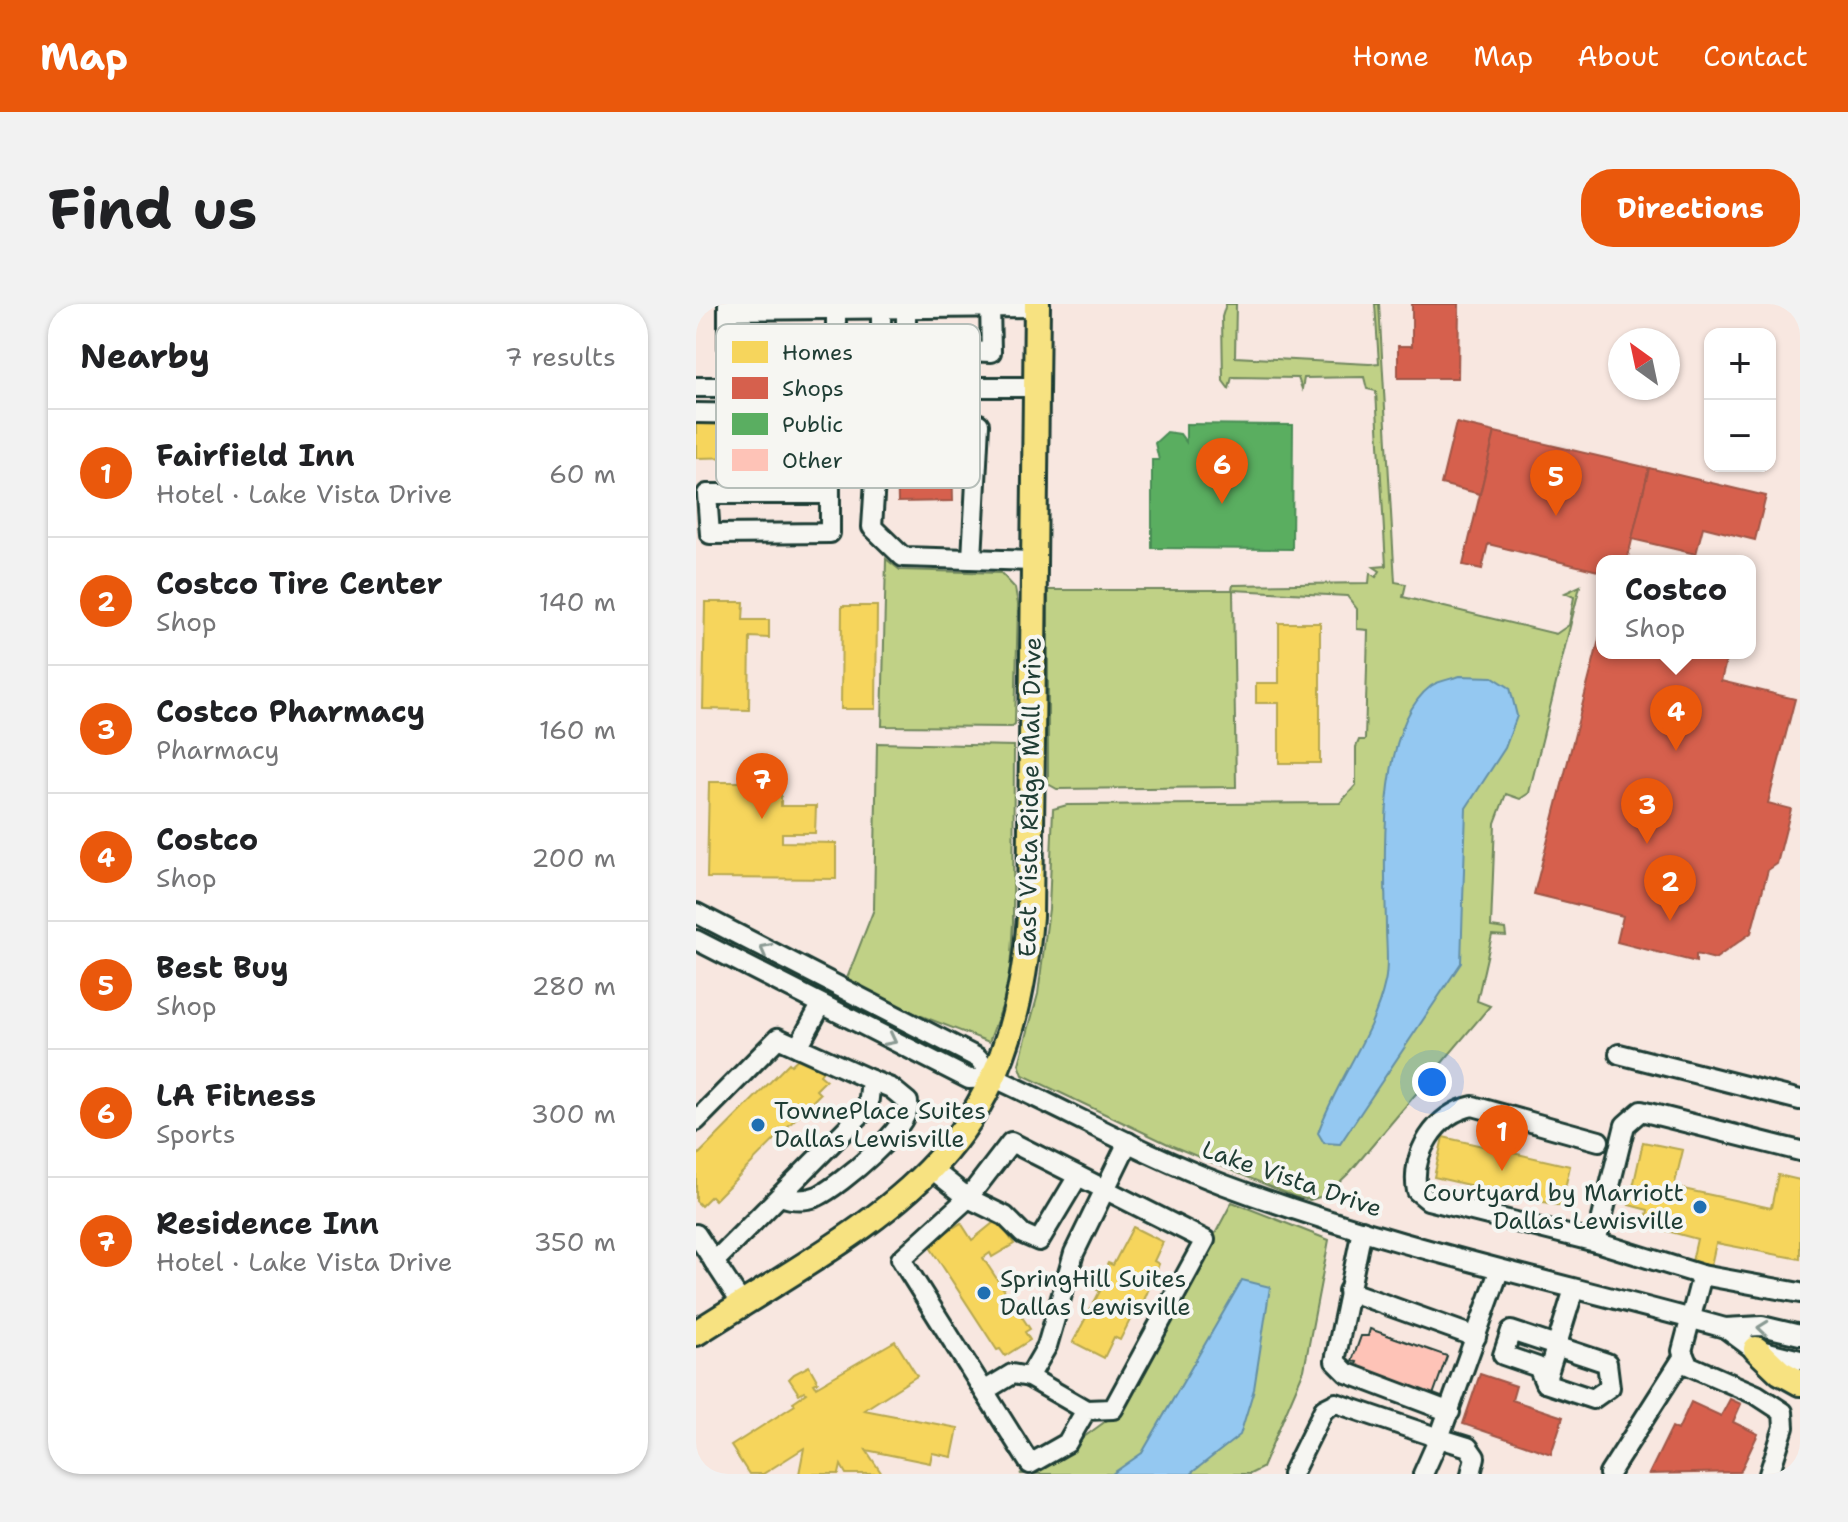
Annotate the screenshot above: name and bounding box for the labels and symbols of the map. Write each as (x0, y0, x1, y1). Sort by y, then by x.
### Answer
legend (716, 324, 980, 488)
north arrow (1608, 328, 1680, 400)
text: Homes (782, 338, 853, 367)
text: Shops (782, 374, 844, 403)
text: Public (782, 410, 843, 439)
pin: 6 (1196, 438, 1248, 504)
text: Other (782, 446, 843, 475)
pin: 5 (1530, 450, 1582, 516)
street label: East Vista Ridge Mall Drive (1011, 637, 1049, 957)
pin: 4 (1650, 685, 1702, 751)
pin: 7 (736, 753, 788, 819)
pin: 3 (1621, 778, 1673, 844)
pin: 2 (1644, 855, 1696, 921)
one-way arrow (758, 944, 773, 959)
one-way arrow (882, 1030, 897, 1046)
your location (1412, 1062, 1452, 1102)
place label: TownePlace Suites Dallas Lewisville (774, 1095, 986, 1155)
pin: 1 (1476, 1105, 1528, 1171)
marker: TownePlace Suites Dallas Lewisville (749, 1116, 767, 1134)
street label: Lake Vista Drive (1198, 1133, 1386, 1225)
place label: Courtyard by Marriott Dallas Lewisville (1423, 1177, 1684, 1237)
marker: Courtyard by Marriott Dallas Lewisville (1691, 1198, 1709, 1216)
place label: SpringHill Suites Dallas Lewisville (1000, 1263, 1191, 1323)
marker: SpringHill Suites Dallas Lewisville (975, 1284, 993, 1302)
one-way arrow (1756, 1320, 1769, 1337)

